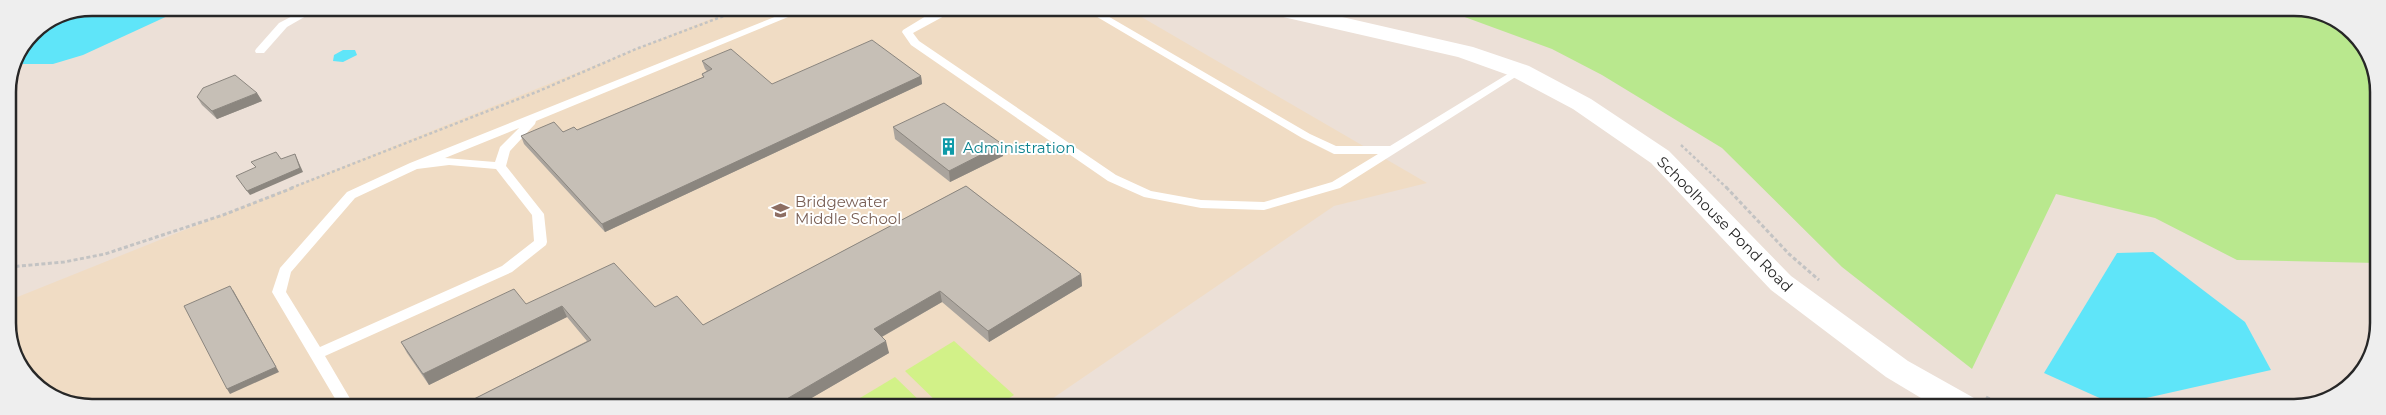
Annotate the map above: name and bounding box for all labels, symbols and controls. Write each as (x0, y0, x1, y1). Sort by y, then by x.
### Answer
building icon: Administration (939, 137, 959, 157)
place label: Administration (963, 138, 1075, 157)
street label: Schoolhouse Pond Road (1653, 152, 1797, 296)
place label: Bridgewater Middle School (795, 192, 901, 228)
school or university icon: Bridgewater Middle School (771, 200, 791, 220)

